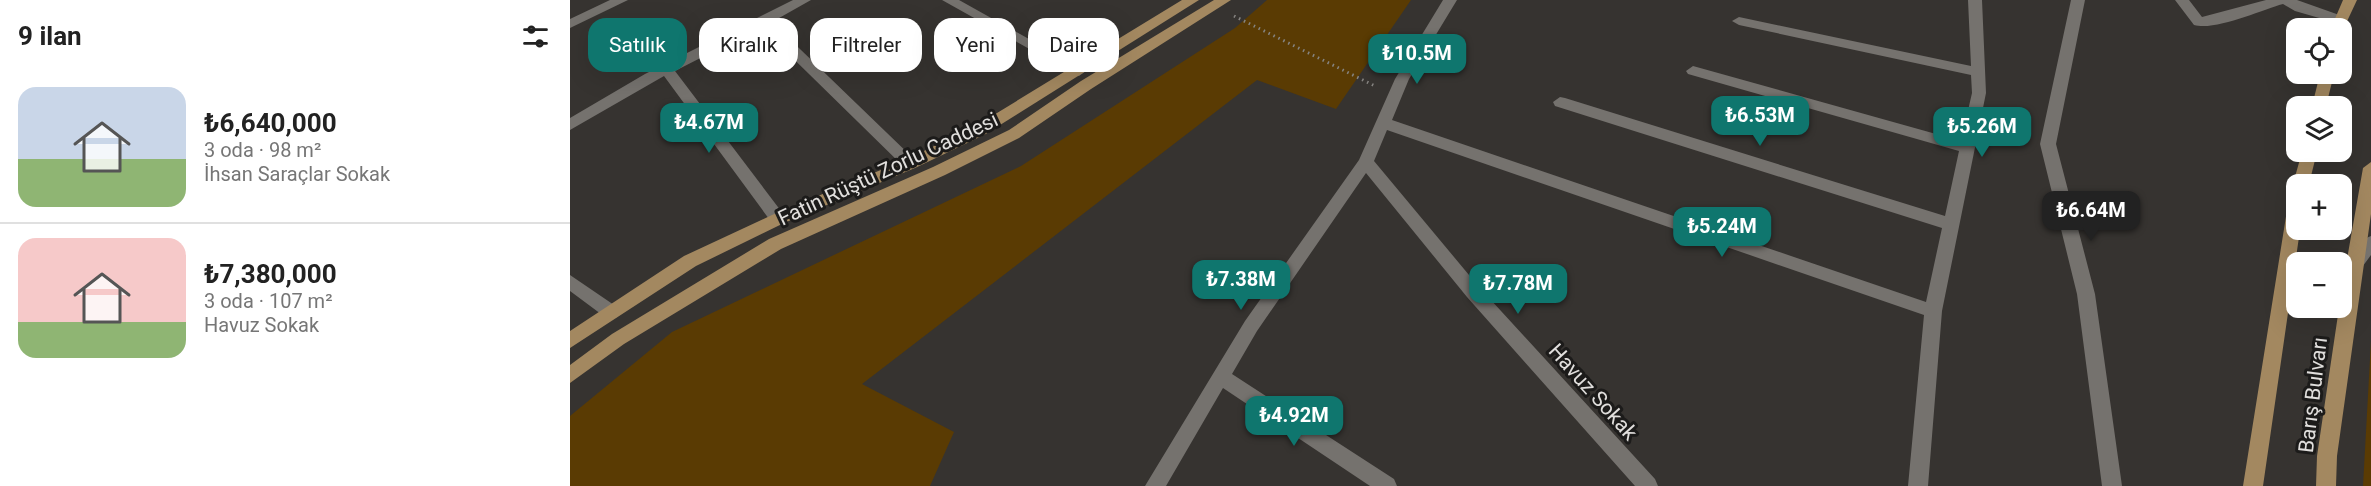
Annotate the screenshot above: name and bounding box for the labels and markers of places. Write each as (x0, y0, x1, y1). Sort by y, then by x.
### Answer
pin: ₺10.5M (1368, 34, 1466, 85)
pin: ₺6.53M (1711, 96, 1809, 147)
pin: ₺4.67M (660, 103, 758, 154)
pin: ₺5.26M (1933, 107, 2031, 158)
pin: ₺6.64M (2042, 191, 2140, 242)
pin: ₺5.24M (1673, 207, 1771, 258)
pin: ₺7.38M (1192, 260, 1290, 311)
pin: ₺7.78M (1469, 264, 1567, 315)
pin: ₺4.92M (1245, 396, 1343, 447)

